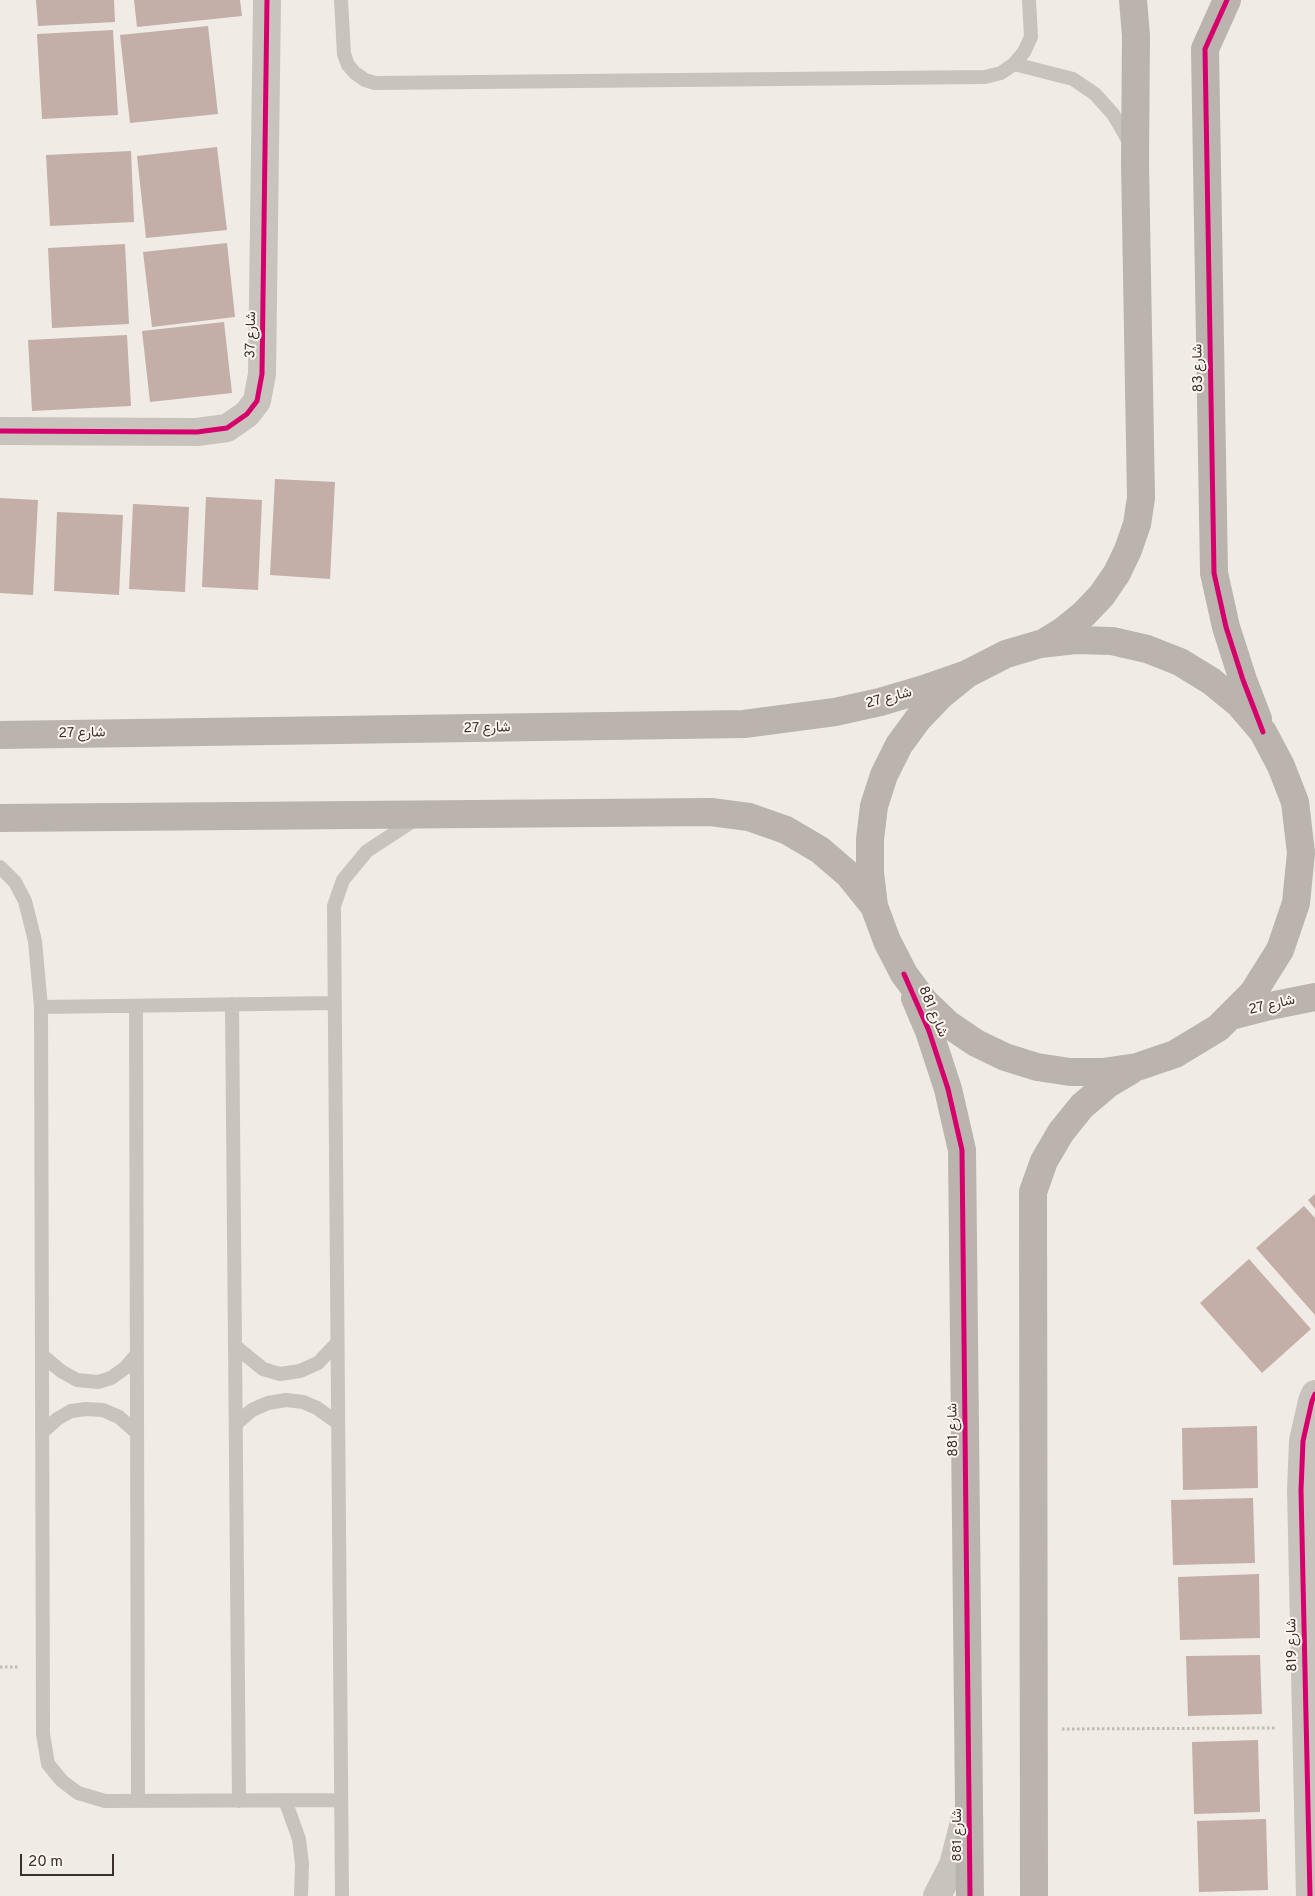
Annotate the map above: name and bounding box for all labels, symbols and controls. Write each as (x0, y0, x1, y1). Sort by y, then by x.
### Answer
street label: شارع 37 (243, 311, 261, 359)
street label: شارع 83 (1190, 344, 1208, 392)
street label: شارع 27 (864, 685, 914, 713)
street label: شارع 27 (463, 720, 511, 738)
street label: شارع 27 (58, 725, 106, 743)
street label: شارع 881 (914, 984, 950, 1040)
street label: شارع 27 (1247, 993, 1297, 1019)
street label: شارع 881 (945, 1403, 963, 1457)
street label: شارع 819 (1284, 1618, 1302, 1672)
street label: شارع 881 (950, 1808, 966, 1862)
scale bar (22, 1844, 116, 1876)
text: 20 m (28, 1853, 63, 1872)

